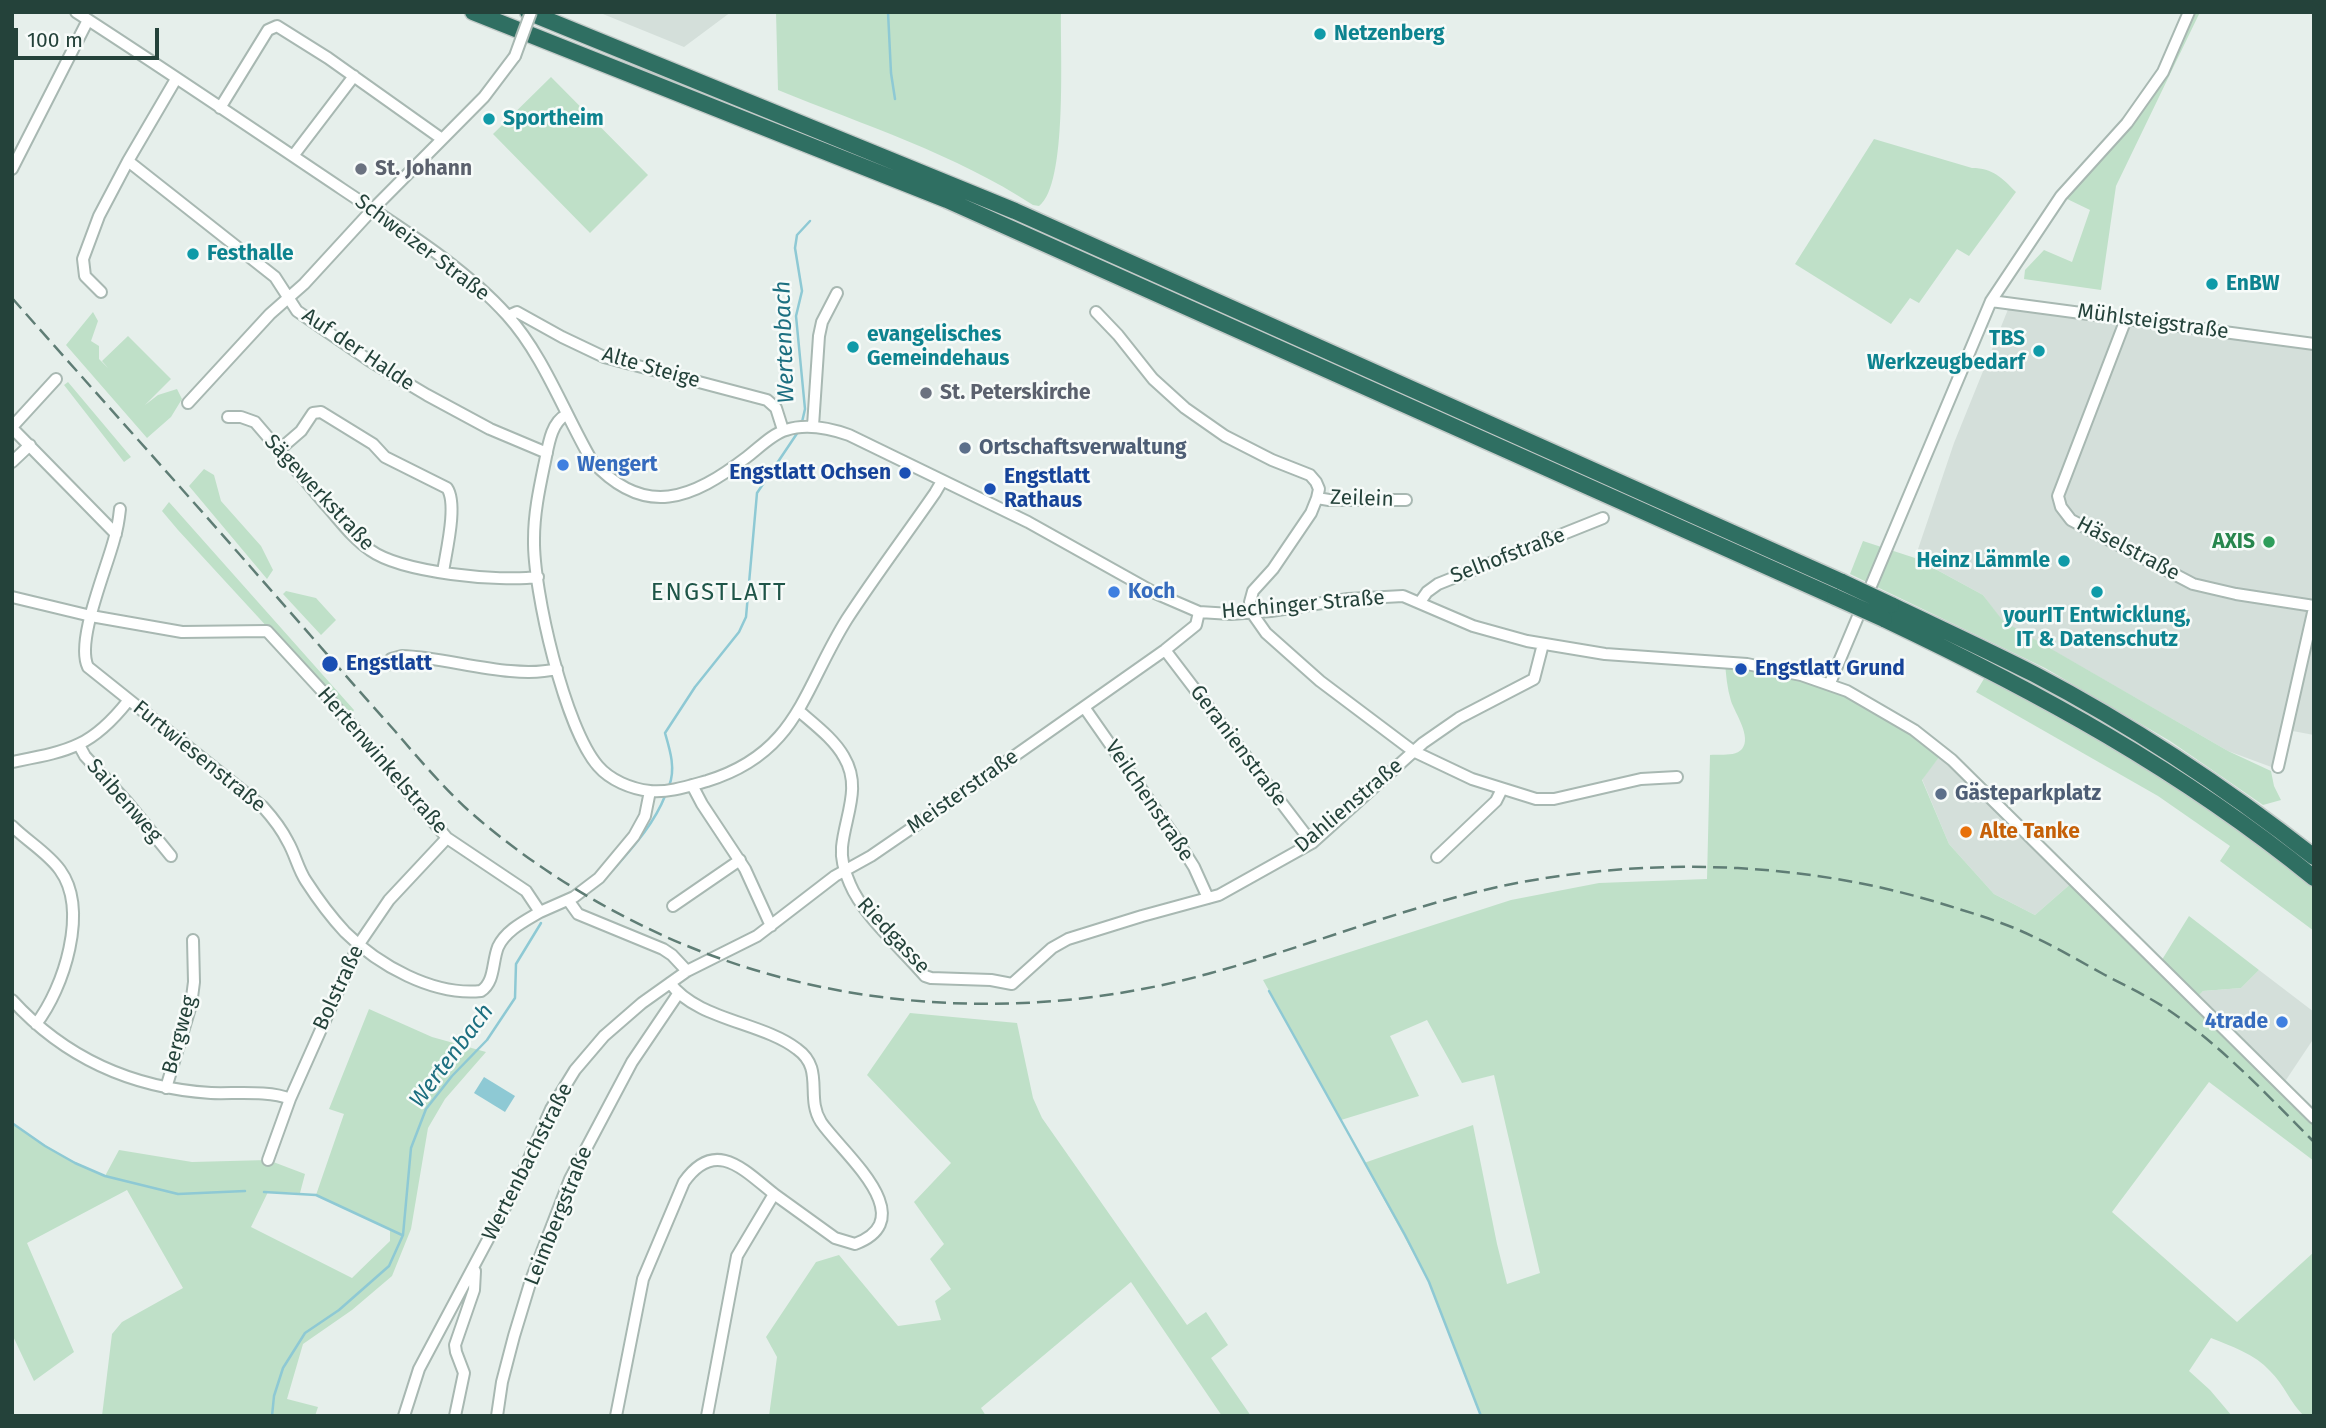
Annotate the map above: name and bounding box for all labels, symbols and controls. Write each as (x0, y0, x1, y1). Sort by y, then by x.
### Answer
scale bar (18, 14, 163, 58)
place label: Netzenberg (1334, 21, 1445, 47)
marker: Netzenberg (1312, 26, 1328, 42)
text: 100 m (27, 27, 83, 53)
place label: Sportheim (503, 106, 604, 132)
marker: Sportheim (481, 111, 497, 127)
place label: St. Johann (375, 156, 472, 182)
marker: St. Johann (353, 161, 369, 177)
street label: Schweizer Straße (350, 189, 494, 307)
place label: Festhalle (207, 241, 294, 267)
marker: Festhalle (185, 246, 201, 262)
place label: EnBW (2226, 271, 2280, 297)
marker: EnBW (2204, 276, 2220, 292)
water label: Wertenbach (769, 280, 801, 404)
street label: Mühlsteigstraße (2076, 299, 2230, 345)
street label: Auf der Halde (297, 303, 419, 397)
place label: evangelisches Gemeindehaus (867, 322, 1009, 372)
place label: TBS Werkzeugbedarf (1867, 326, 2025, 376)
marker: evangelisches Gemeindehaus (845, 339, 861, 355)
street label: Alte Steige (599, 342, 703, 394)
marker: TBS Werkzeugbedarf (2031, 343, 2047, 359)
place label: St. Peterskirche (940, 380, 1091, 406)
marker: St. Peterskirche (918, 385, 934, 401)
street label: Sägewerkstraße (259, 430, 379, 556)
place label: Ortschaftsverwaltung (979, 435, 1187, 461)
marker: Ortschaftsverwaltung (957, 440, 973, 456)
place label: Wengert (577, 452, 658, 478)
marker: Wengert (555, 457, 571, 473)
place label: Engstlatt Ochsen (729, 460, 891, 486)
place label: Engstlatt Rathaus (1004, 464, 1090, 514)
marker: Engstlatt Ochsen (897, 465, 913, 481)
marker: Engstlatt Rathaus (982, 481, 998, 497)
street label: Zeilein (1330, 485, 1394, 513)
street label: Häselstraße (2072, 511, 2184, 587)
street label: Selhofstraße (1447, 523, 1569, 589)
place label: AXIS (2212, 529, 2255, 555)
marker: AXIS (2261, 534, 2277, 550)
place label: Heinz Lämmle (1916, 548, 2050, 574)
marker: Heinz Lämmle (2056, 553, 2072, 569)
district label: ENGSTLATT (652, 579, 786, 607)
place label: Koch (1128, 579, 1175, 605)
marker: Koch (1106, 584, 1122, 600)
marker: yourIT Entwicklung, IT & Datenschutz (2089, 584, 2105, 600)
street label: Hechinger Straße (1220, 585, 1386, 625)
place label: yourIT Entwicklung, IT & Datenschutz (2003, 603, 2191, 653)
place label: Engstlatt (346, 651, 432, 677)
marker: Engstlatt (320, 654, 340, 674)
place label: Engstlatt Grund (1755, 656, 1905, 682)
marker: Engstlatt Grund (1733, 661, 1749, 677)
street label: Geranienstraße (1184, 680, 1292, 812)
street label: Hertenwinkelstraße (311, 682, 453, 840)
street label: Furtwiesenstraße (128, 696, 270, 818)
street label: Veilchenstraße (1099, 736, 1199, 866)
street label: Meisterstraße (902, 744, 1024, 840)
street label: Saibenweg (81, 754, 167, 848)
street label: Dahlienstraße (1290, 754, 1408, 858)
place label: Gästeparkplatz (1955, 781, 2101, 807)
marker: Gästeparkplatz (1933, 786, 1949, 802)
place label: Alte Tanke (1980, 819, 2080, 845)
marker: Alte Tanke (1958, 824, 1974, 840)
street label: Riedgasse (851, 893, 935, 979)
street label: Bolstraße (308, 941, 370, 1035)
street label: Bergweg (157, 993, 203, 1077)
water label: Wertenbach (404, 999, 500, 1113)
place label: 4trade (2205, 1009, 2268, 1035)
marker: 4trade (2274, 1014, 2290, 1030)
street label: Wertenbachstraße (477, 1079, 579, 1245)
street label: Leimbergstraße (520, 1143, 598, 1289)

